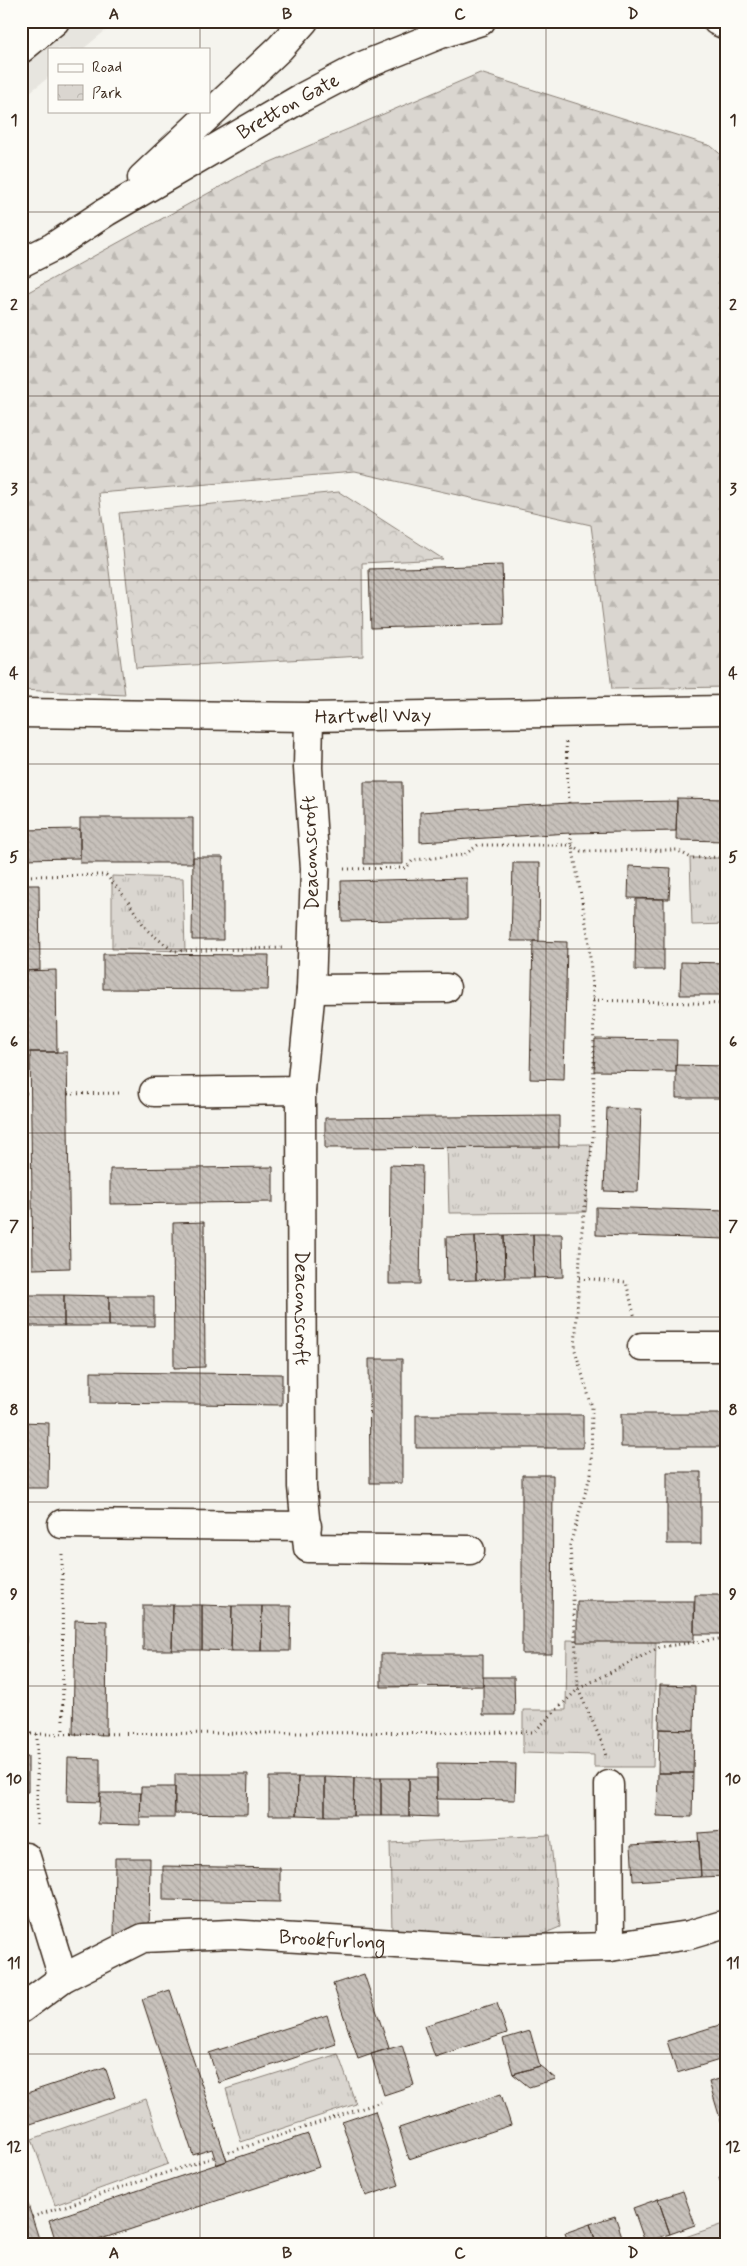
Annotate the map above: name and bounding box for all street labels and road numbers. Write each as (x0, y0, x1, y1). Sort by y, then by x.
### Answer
street label: Bretton Gate (232, 67, 344, 146)
street label: Hartwell Way (314, 701, 432, 730)
street label: Deaconscroft (296, 795, 326, 911)
street label: Deaconscroft (288, 1250, 315, 1366)
street label: Brookfurlong (278, 1923, 386, 1958)

